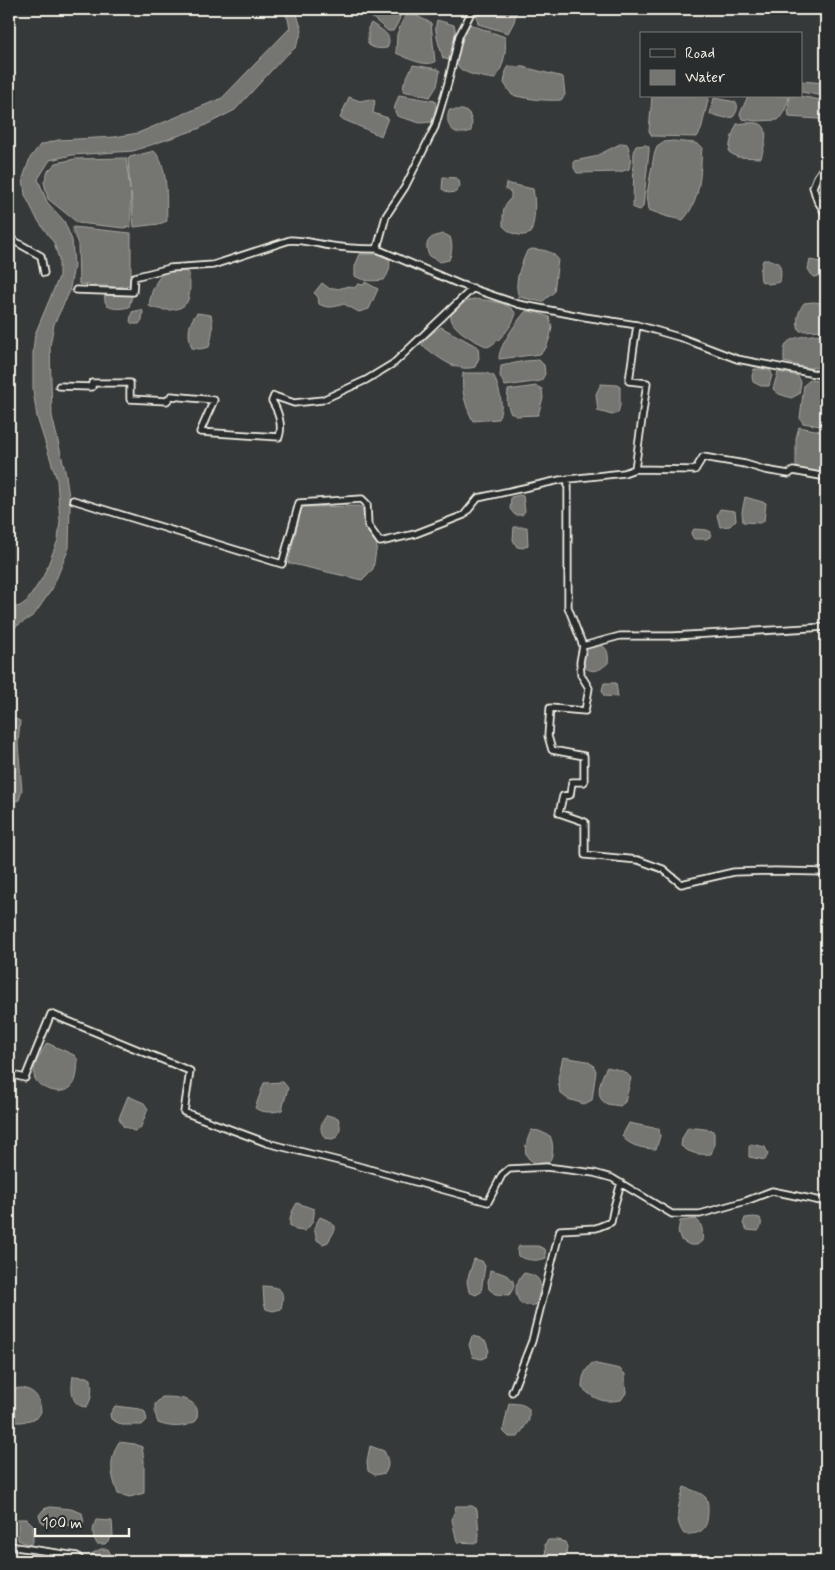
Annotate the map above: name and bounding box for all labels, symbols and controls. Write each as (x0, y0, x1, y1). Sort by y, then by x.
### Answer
legend (640, 32, 802, 98)
text: Road (685, 44, 715, 64)
text: Water (685, 68, 725, 88)
scale bar (35, 1505, 129, 1537)
text: 100 m (42, 1514, 82, 1534)

